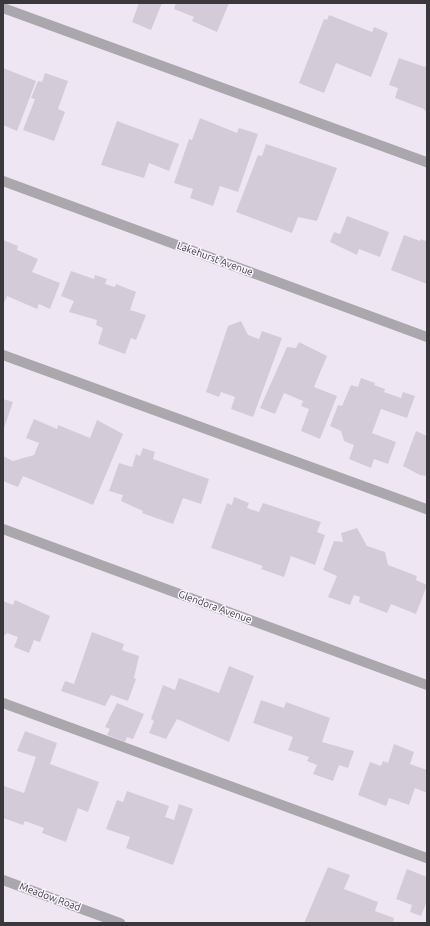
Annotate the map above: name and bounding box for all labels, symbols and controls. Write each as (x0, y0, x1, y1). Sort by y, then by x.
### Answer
street label: Lakehurst Avenue (175, 240, 255, 278)
street label: Glendora Avenue (177, 588, 253, 626)
street label: Meadow Road (18, 880, 82, 914)

